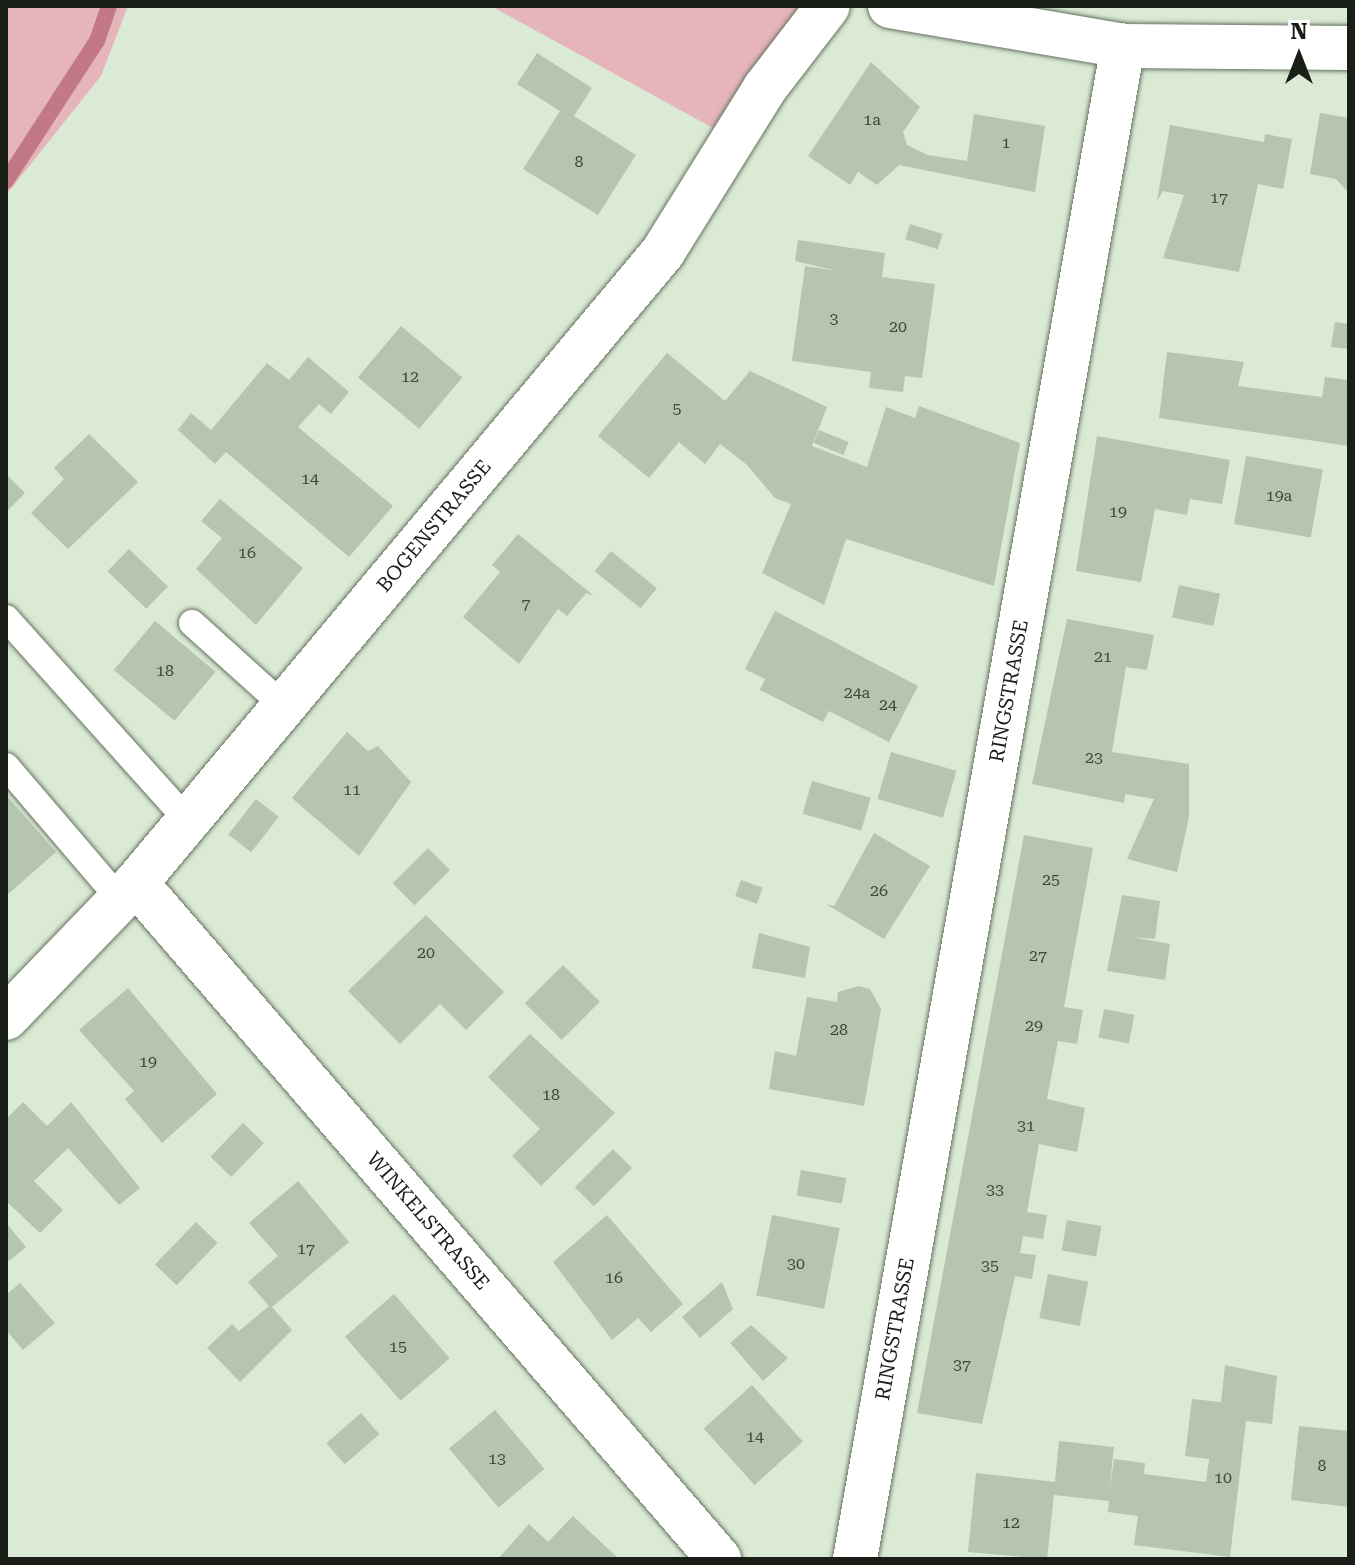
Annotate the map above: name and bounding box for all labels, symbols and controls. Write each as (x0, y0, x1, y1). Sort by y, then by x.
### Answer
north arrow (1259, 16, 1339, 96)
text: N (1291, 19, 1307, 44)
house number: 1a (863, 110, 881, 130)
house number: 1 (1002, 133, 1010, 153)
house number: 8 (575, 152, 583, 172)
house number: 17 (1210, 188, 1228, 208)
house number: 3 (830, 309, 838, 329)
house number: 20 (889, 317, 907, 337)
house number: 12 (401, 367, 419, 387)
house number: 5 (673, 399, 681, 419)
street label: BOGENSTRASSE (372, 455, 496, 597)
house number: 14 (301, 469, 319, 489)
house number: 19a (1266, 486, 1292, 506)
house number: 19 (1109, 502, 1127, 522)
house number: 16 (238, 543, 256, 563)
house number: 7 (522, 594, 530, 614)
street label: RINGSTRASSE (985, 618, 1033, 764)
house number: 21 (1094, 647, 1112, 667)
house number: 18 (156, 661, 174, 681)
house number: 24a (844, 683, 870, 703)
house number: 24 (879, 695, 897, 715)
house number: 23 (1085, 748, 1103, 768)
house number: 11 (343, 780, 361, 800)
house number: 25 (1042, 870, 1060, 890)
house number: 26 (870, 881, 888, 901)
house number: 20 (417, 943, 435, 963)
house number: 27 (1029, 946, 1047, 966)
house number: 29 (1025, 1016, 1043, 1036)
house number: 28 (830, 1020, 848, 1040)
house number: 19 (139, 1052, 157, 1072)
house number: 18 (542, 1085, 560, 1105)
house number: 31 (1017, 1116, 1035, 1136)
street label: WINKELSTRASSE (362, 1147, 494, 1295)
house number: 33 (986, 1180, 1004, 1200)
house number: 17 (297, 1239, 315, 1259)
house number: 30 (787, 1254, 805, 1274)
street label: RINGSTRASSE (871, 1256, 919, 1402)
house number: 35 (981, 1256, 999, 1276)
house number: 16 (605, 1268, 623, 1288)
house number: 15 (389, 1337, 407, 1357)
house number: 37 (953, 1355, 971, 1375)
house number: 14 (746, 1427, 764, 1447)
house number: 13 (488, 1449, 506, 1469)
house number: 8 (1318, 1456, 1326, 1476)
house number: 10 (1214, 1468, 1232, 1488)
house number: 12 (1002, 1513, 1020, 1533)

